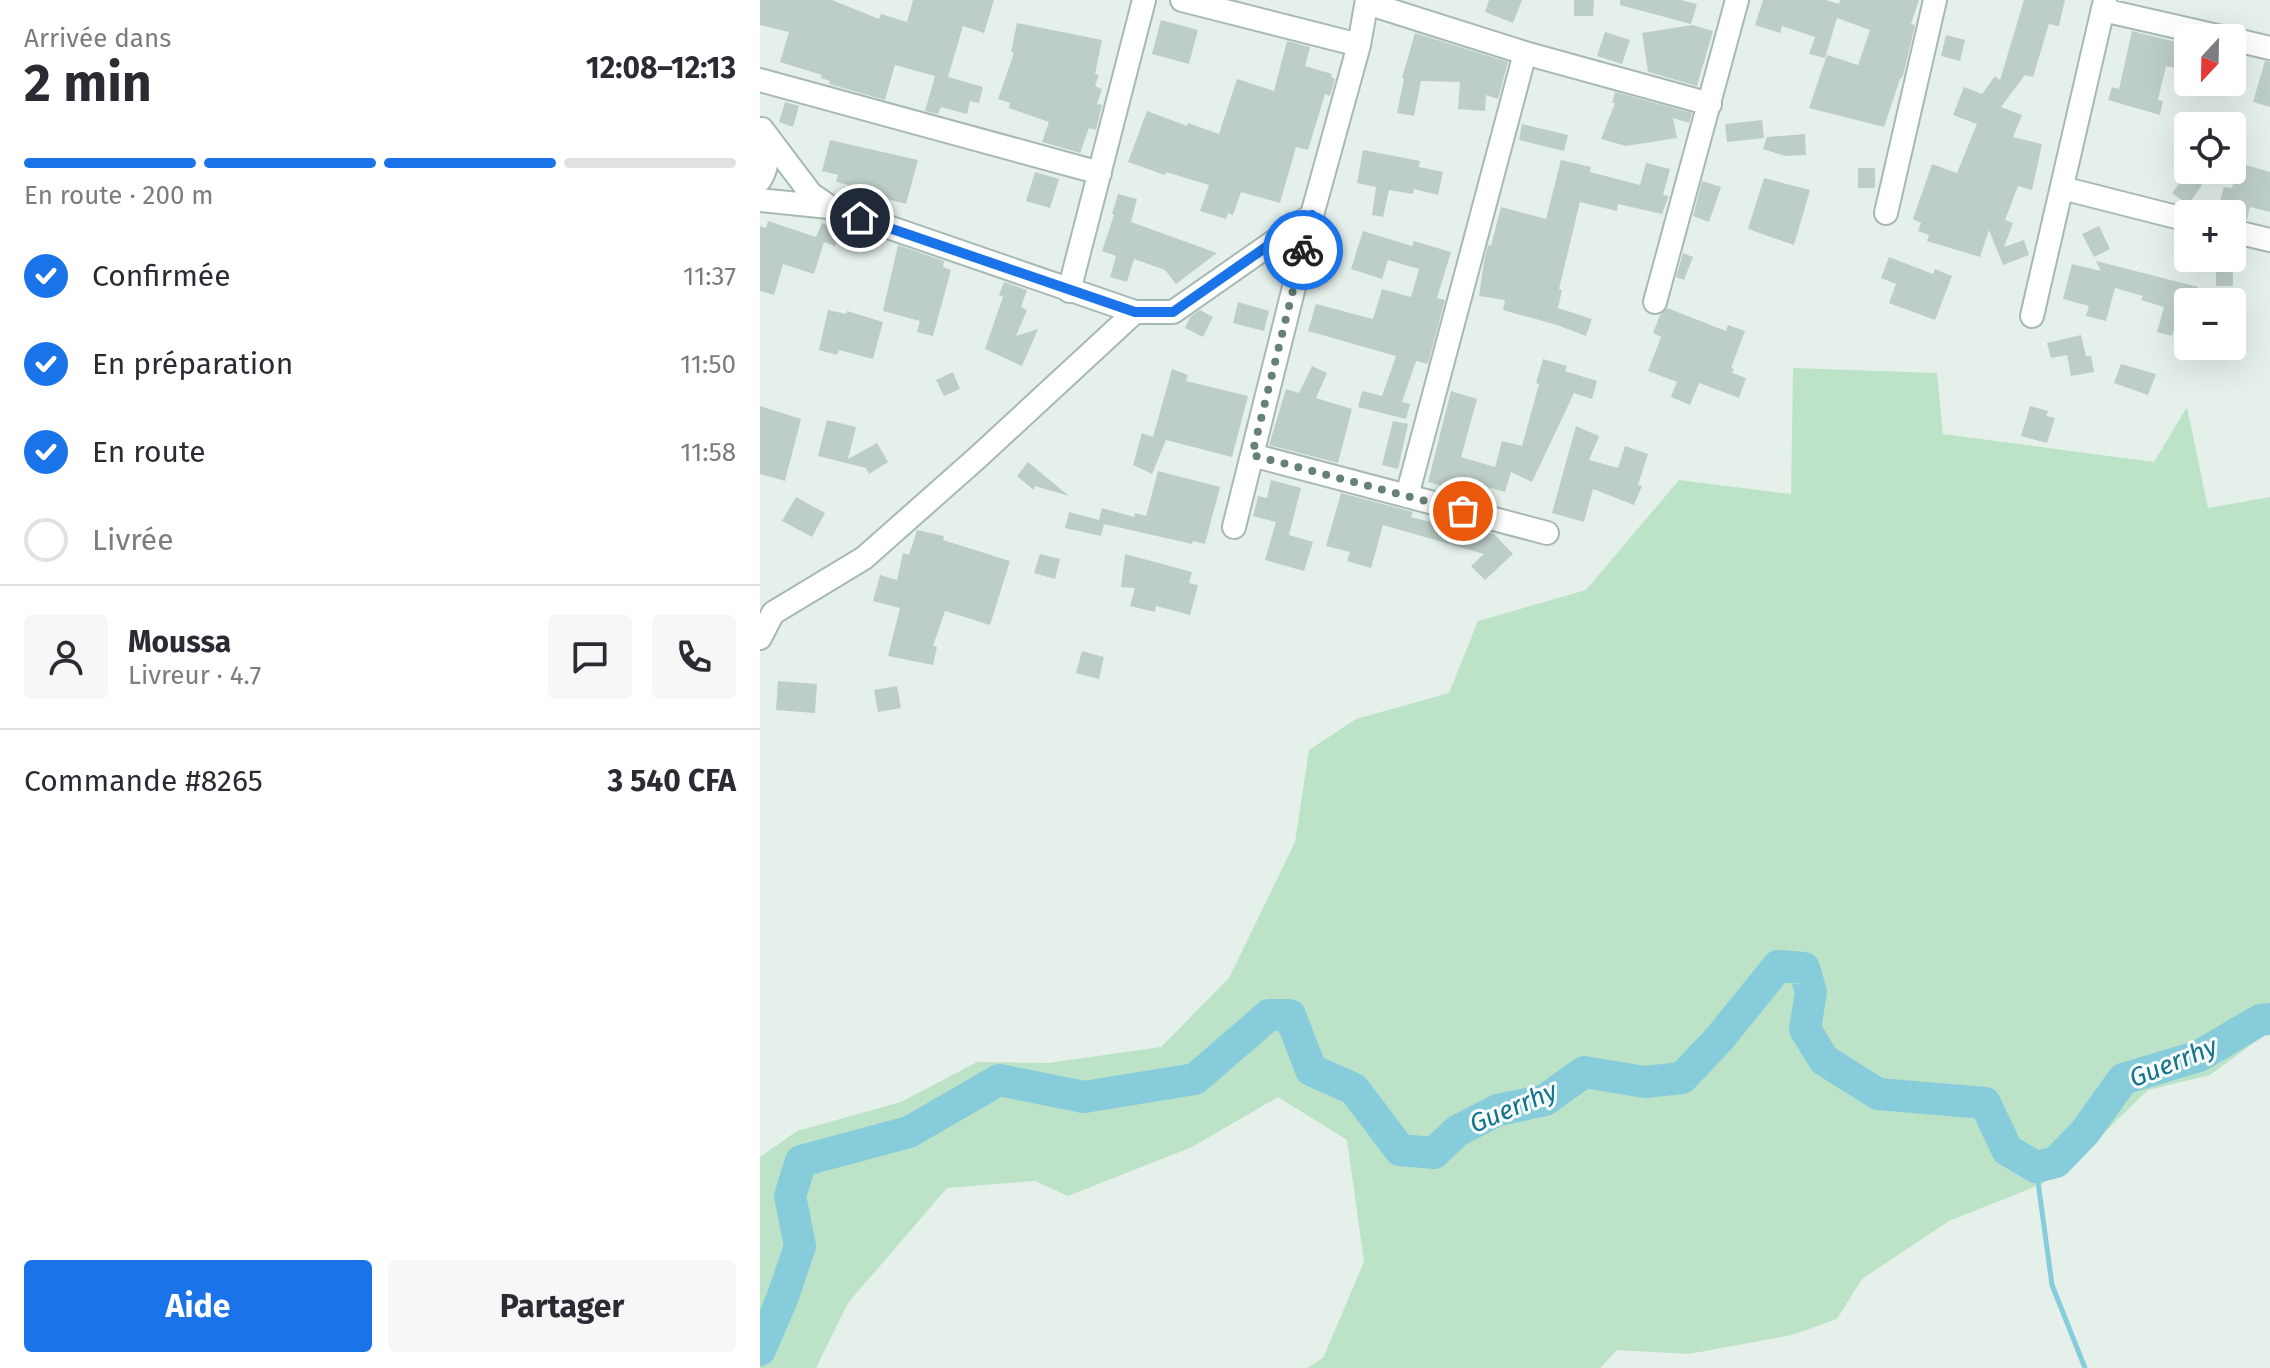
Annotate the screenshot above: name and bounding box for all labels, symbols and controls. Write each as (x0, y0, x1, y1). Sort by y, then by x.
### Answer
text: Arrivée dans (24, 23, 171, 54)
north arrow (2174, 24, 2246, 96)
map controls (2174, 24, 2246, 360)
text: 12:08–12:13 (586, 50, 736, 86)
text: 2 min (24, 52, 152, 115)
button: locate (2174, 112, 2246, 184)
text: En route · 200 m (24, 180, 214, 211)
pin (826, 184, 894, 252)
icon: home (838, 196, 882, 240)
button: + (2174, 200, 2246, 272)
courier (1263, 210, 1343, 290)
icon: bike (1281, 228, 1325, 272)
icon: check (24, 254, 68, 298)
text: Confirmée (92, 258, 231, 294)
text: 11:37 (683, 261, 736, 292)
button: − (2174, 288, 2246, 360)
icon: check (24, 342, 68, 386)
text: En préparation (92, 346, 293, 382)
text: 11:50 (680, 349, 736, 380)
icon: check (24, 430, 68, 474)
text: En route (92, 434, 206, 470)
text: 11:58 (680, 437, 736, 468)
pin (1429, 477, 1497, 545)
icon: bag (1441, 489, 1485, 533)
text: Livrée (92, 522, 174, 558)
button: person (24, 615, 108, 699)
button: chat (548, 615, 632, 699)
button: phone (652, 615, 736, 699)
text: Moussa (128, 624, 231, 660)
text: Livreur · 4.7 (128, 660, 261, 691)
text: Commande #8265 (24, 763, 263, 799)
text: 3 540 CFA (608, 763, 736, 799)
water label: Guerrhy (2125, 1030, 2223, 1094)
water label: Guerrhy (1465, 1075, 1563, 1140)
button: Aide (24, 1260, 372, 1352)
button: Partager (388, 1260, 736, 1352)

